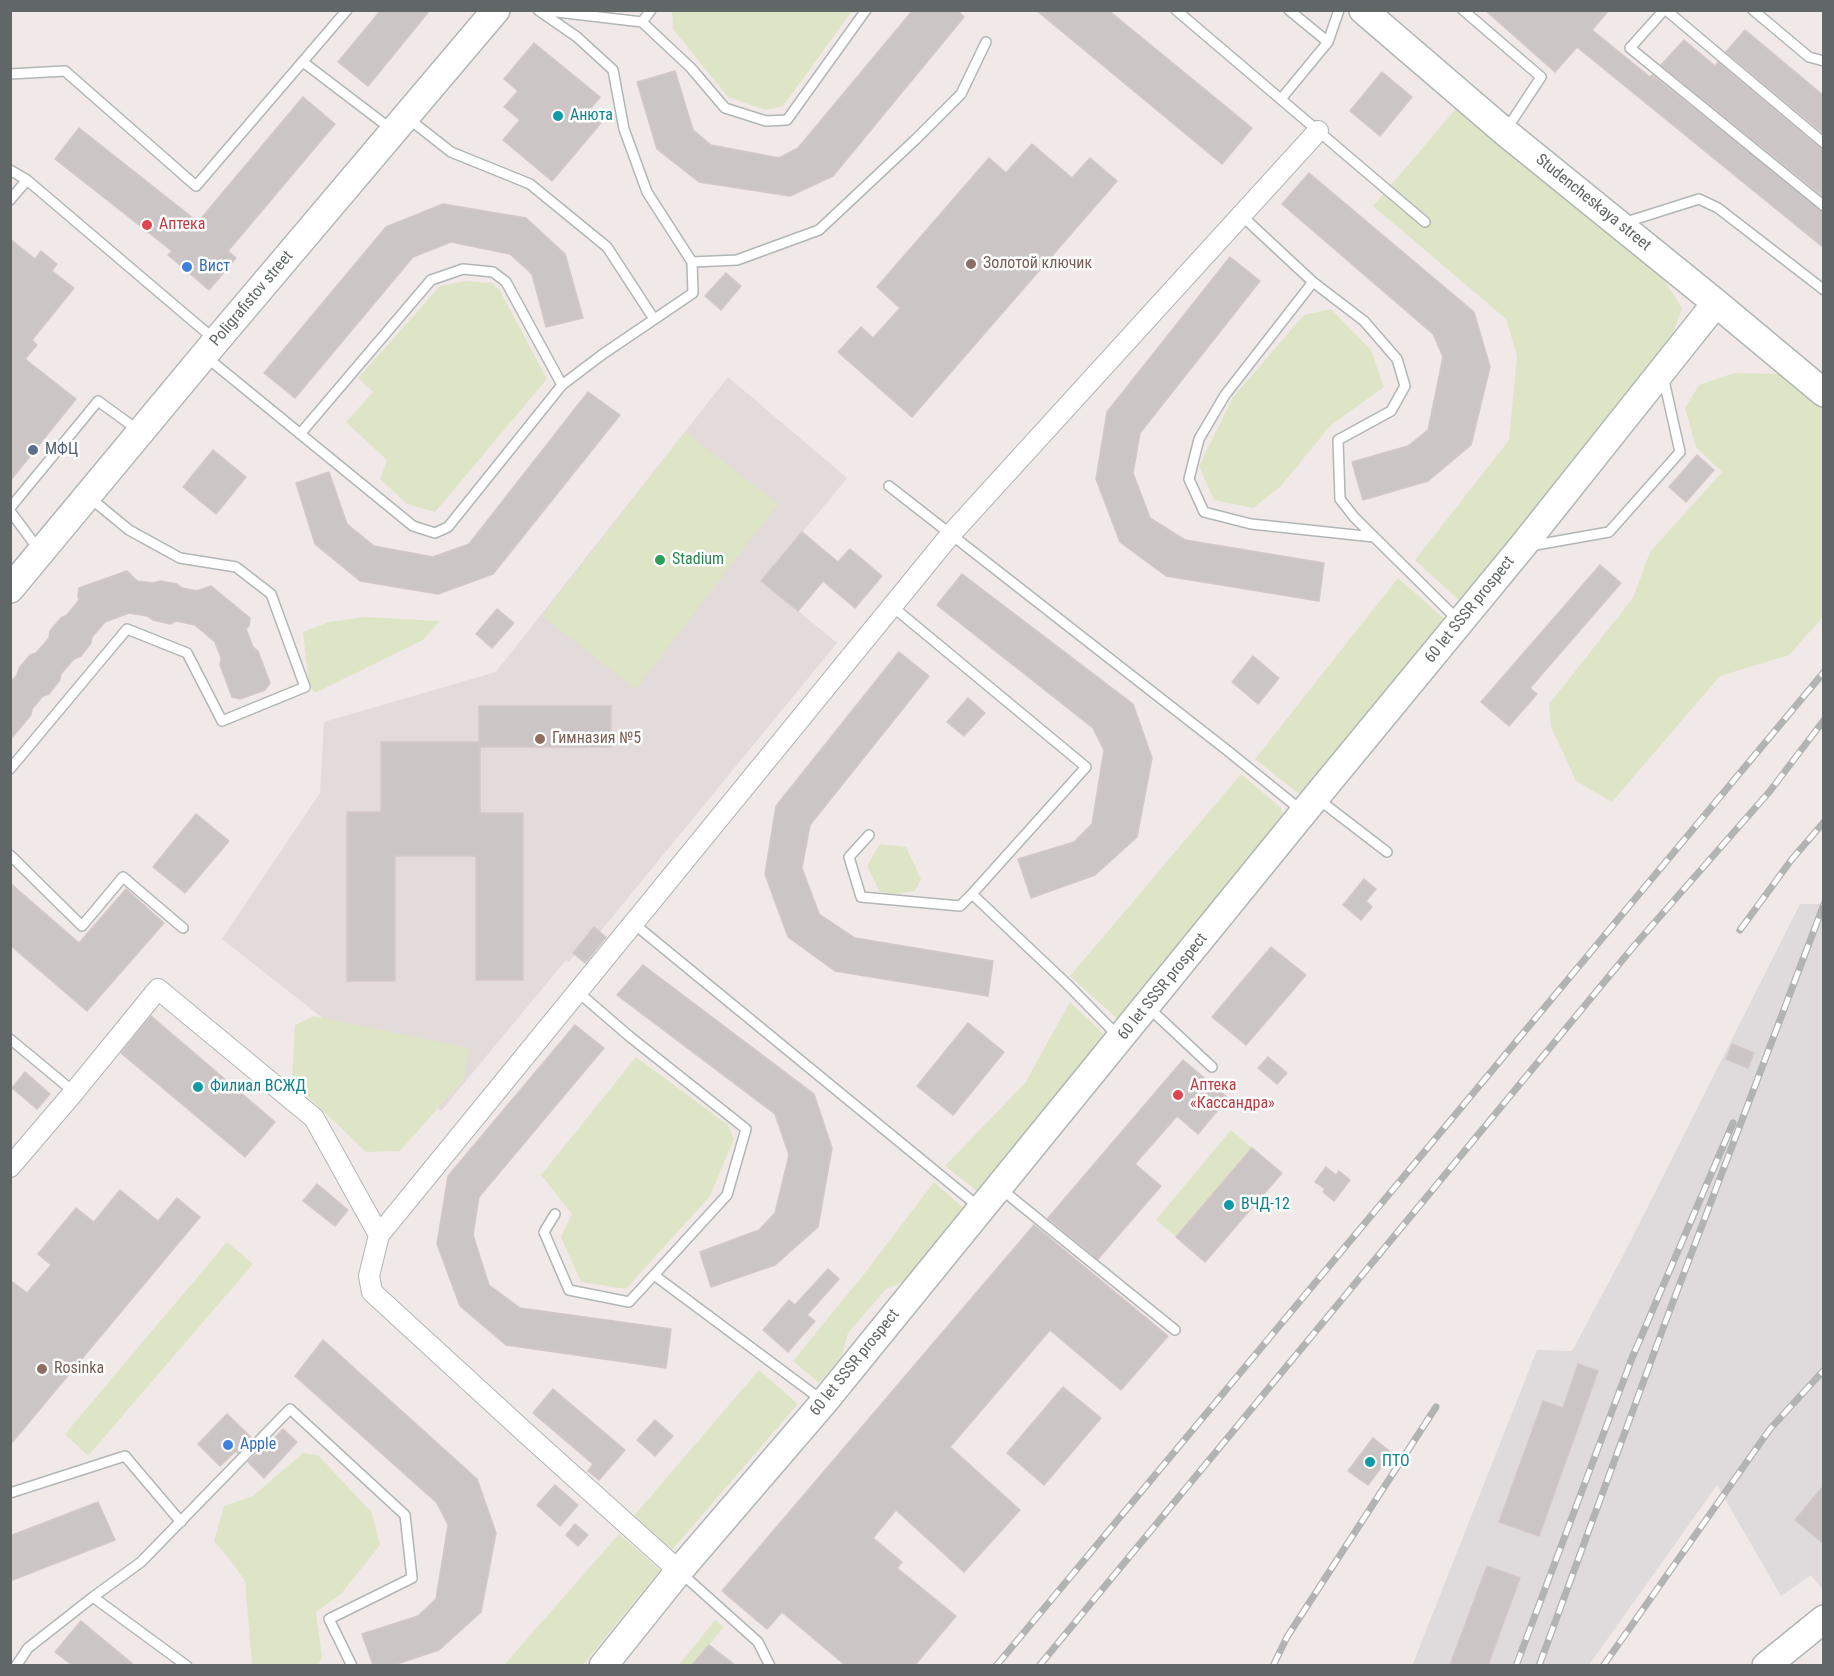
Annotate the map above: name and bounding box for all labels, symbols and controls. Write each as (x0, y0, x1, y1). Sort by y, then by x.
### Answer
place label: Анюта (570, 106, 613, 126)
marker: Анюта (551, 109, 565, 123)
street label: Studencheskaya street (1531, 151, 1655, 255)
place label: Аптека (159, 215, 205, 235)
marker: Аптека (140, 218, 154, 232)
street label: Poligrafistov street (206, 247, 298, 351)
place label: Золотой ключик (983, 254, 1092, 274)
place label: Вист (199, 257, 230, 277)
marker: Золотой ключик (964, 257, 978, 271)
marker: Вист (180, 260, 194, 274)
place label: МФЦ (45, 440, 78, 460)
marker: МФЦ (26, 443, 40, 457)
place label: Stadium (672, 550, 724, 570)
marker: Stadium (653, 553, 667, 567)
street label: 60 let SSSR prospect (1421, 553, 1519, 667)
place label: Гимназия №5 (552, 729, 641, 749)
marker: Гимназия №5 (533, 732, 547, 746)
street label: 60 let SSSR prospect (1114, 930, 1212, 1044)
place label: Аптека «Кассандра» (1190, 1076, 1275, 1114)
place label: Филиал ВСЖД (210, 1077, 306, 1097)
marker: Филиал ВСЖД (191, 1080, 205, 1094)
marker: Аптека «Кассандра» (1171, 1088, 1185, 1102)
place label: ВЧД-12 (1241, 1195, 1290, 1215)
marker: ВЧД-12 (1222, 1198, 1236, 1212)
street label: 60 let SSSR prospect (806, 1306, 904, 1420)
place label: Rosinka (54, 1359, 104, 1379)
marker: Rosinka (35, 1362, 49, 1376)
place label: Apple (240, 1435, 276, 1455)
marker: Apple (221, 1438, 235, 1452)
place label: ПТО (1382, 1452, 1410, 1472)
marker: ПТО (1363, 1455, 1377, 1469)

